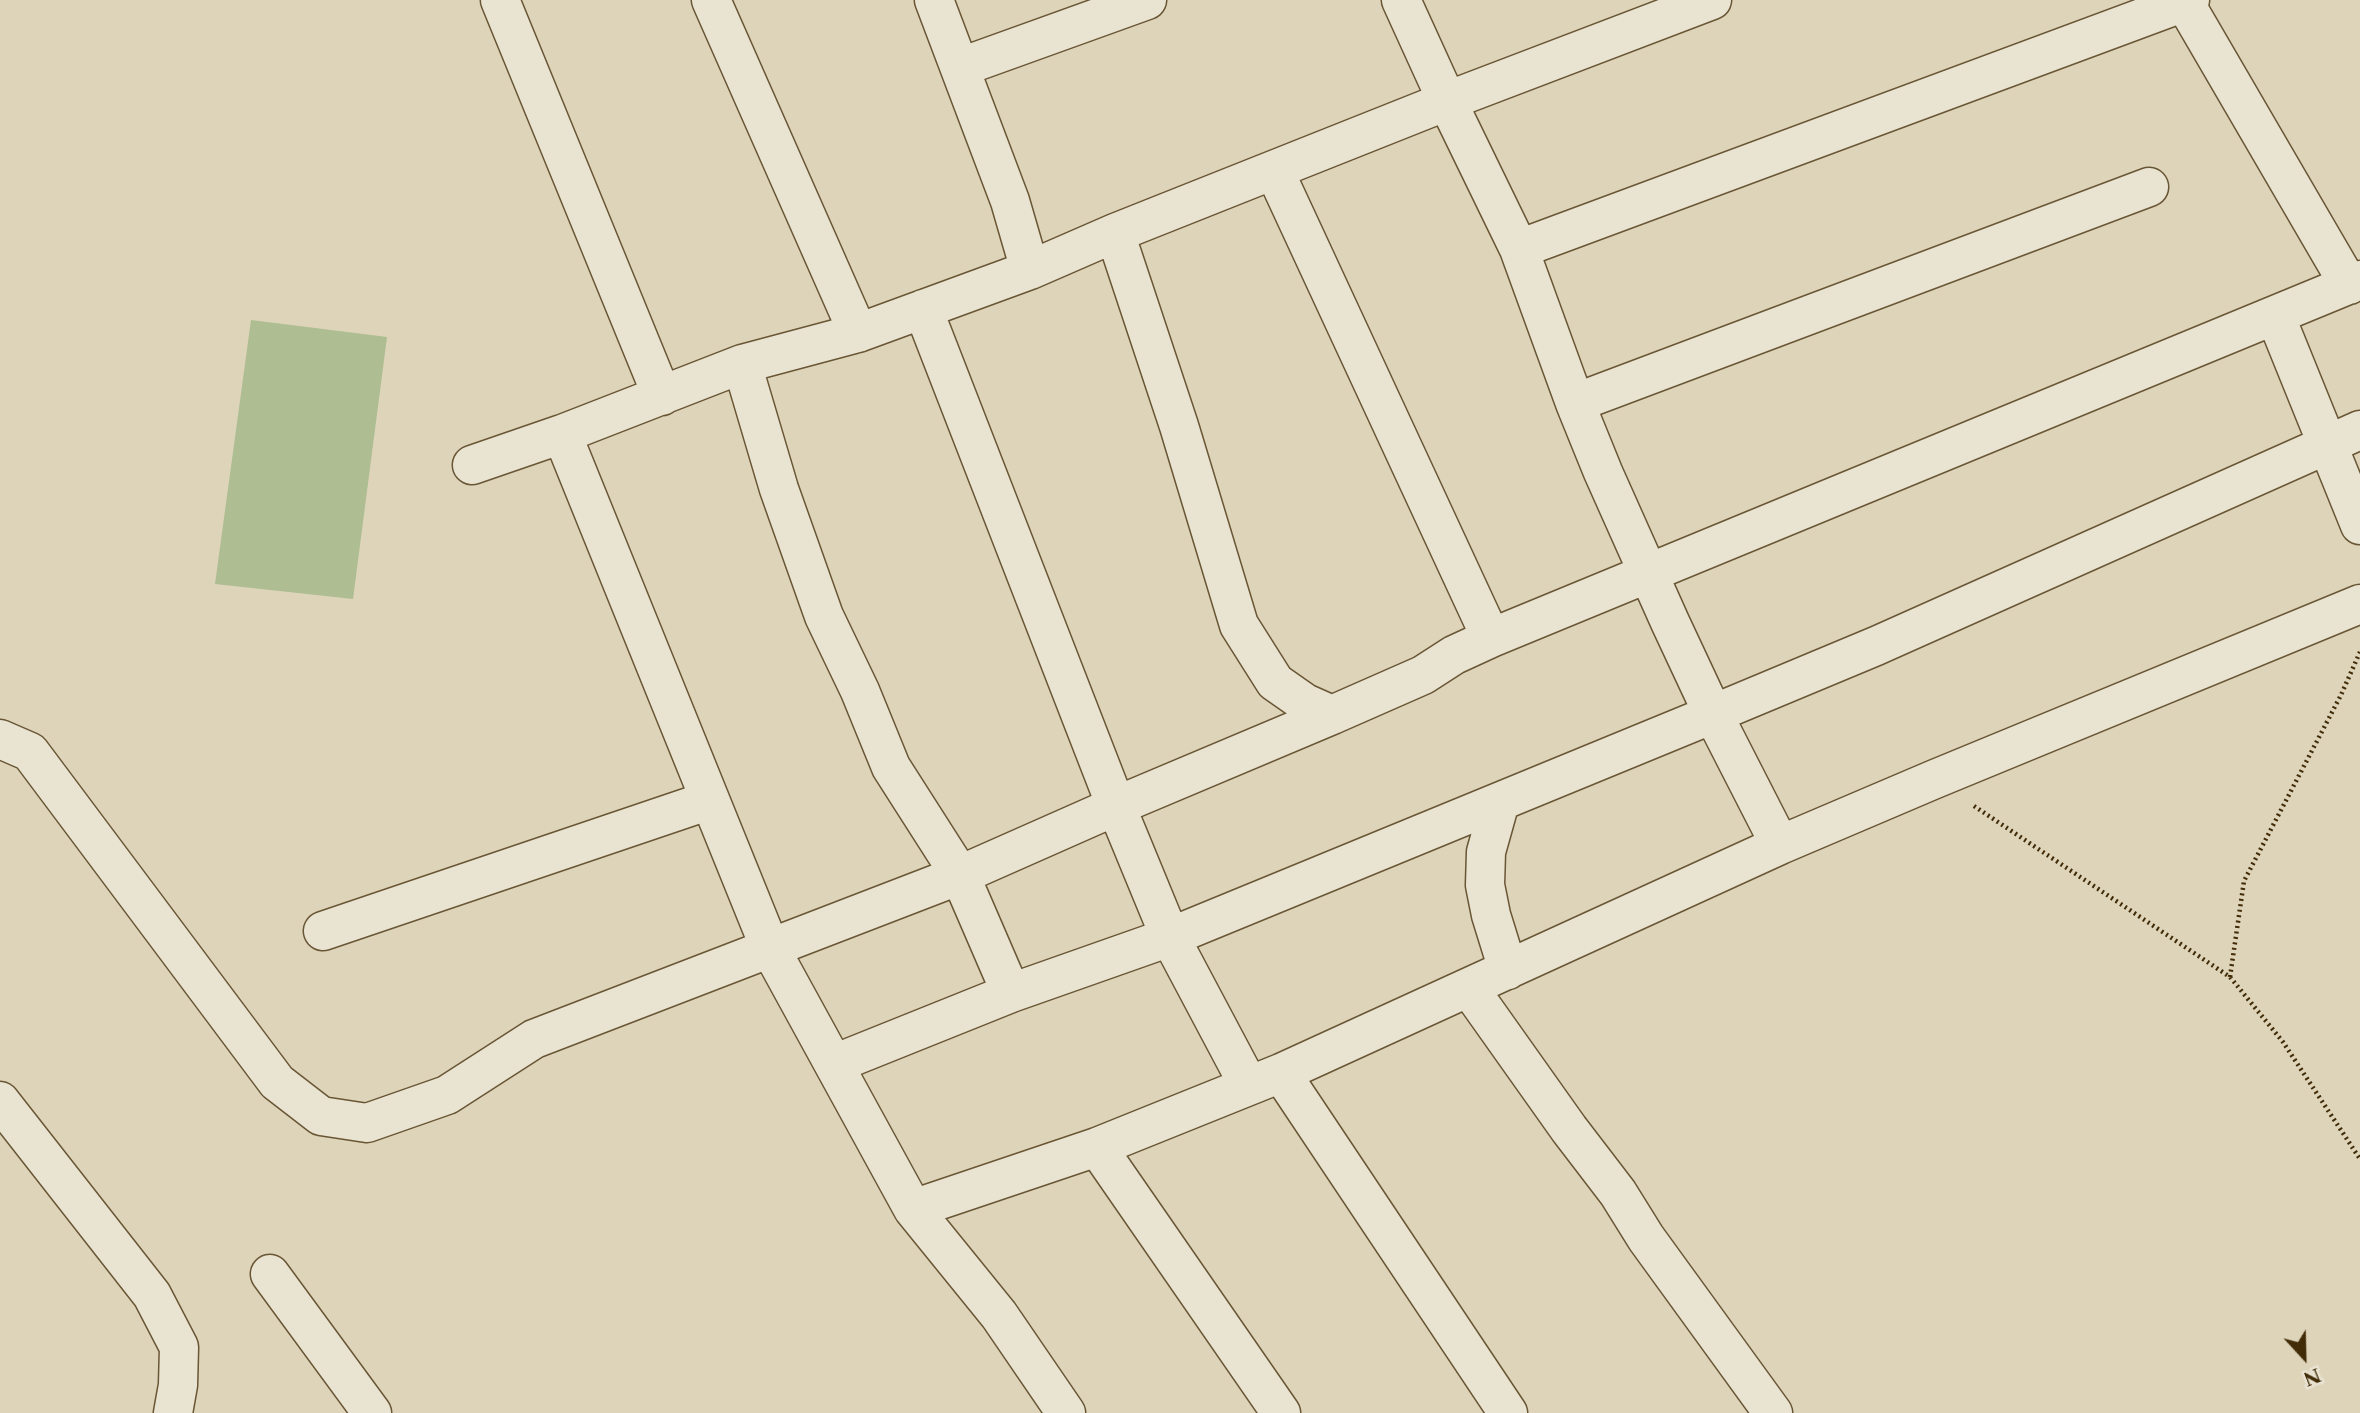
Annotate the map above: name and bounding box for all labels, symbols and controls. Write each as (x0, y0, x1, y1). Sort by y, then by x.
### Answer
north arrow (2269, 1322, 2339, 1392)
text: N (2300, 1363, 2324, 1391)

